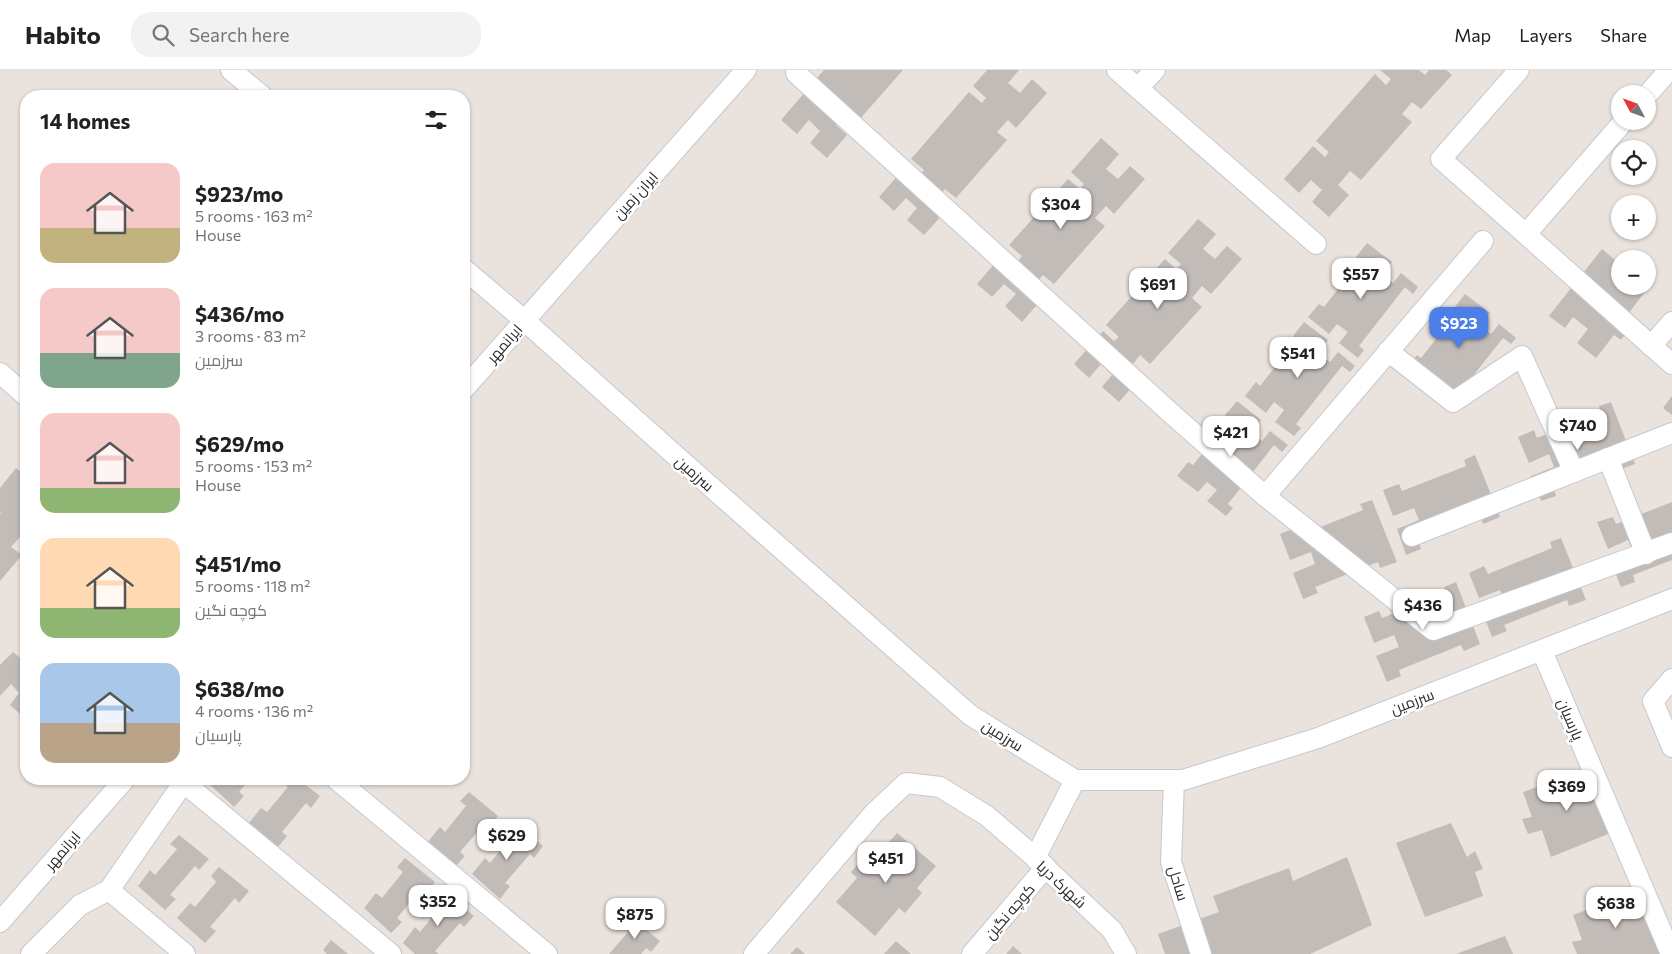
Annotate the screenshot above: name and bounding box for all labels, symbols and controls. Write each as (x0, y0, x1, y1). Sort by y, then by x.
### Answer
search box (131, 12, 481, 57)
text: Habito (25, 20, 101, 49)
icon: search (149, 21, 177, 49)
text: Search here (189, 23, 289, 46)
text: Map (1454, 24, 1491, 46)
text: Layers (1519, 24, 1572, 46)
text: Share (1600, 24, 1647, 46)
north arrow (1611, 85, 1656, 130)
map controls (1611, 85, 1656, 295)
icon: filters (422, 106, 450, 134)
text: 14 homes (40, 108, 130, 133)
button: locate (1611, 140, 1656, 185)
street label: ایران زمین (609, 167, 663, 224)
text: $923/mo (195, 181, 283, 206)
icon: home (80, 183, 140, 243)
pin: $304 (1031, 188, 1091, 230)
text: $304 (1042, 194, 1080, 213)
button: + (1611, 195, 1656, 240)
text: 5 rooms · 163 m² (195, 206, 313, 225)
text: House (195, 225, 241, 244)
button: − (1611, 250, 1656, 295)
pin: $557 (1331, 258, 1391, 300)
text: $557 (1343, 264, 1379, 283)
pin: $691 (1128, 268, 1188, 310)
text: $691 (1140, 274, 1176, 293)
text: $436/mo (195, 301, 284, 326)
pin: $923 (1429, 306, 1489, 349)
icon: home (80, 308, 140, 368)
text: $923 (1440, 313, 1478, 332)
street label: ایرانمهر (482, 320, 527, 368)
text: 3 rooms · 83 m² (195, 326, 306, 345)
pin: $541 (1268, 336, 1328, 379)
text: $541 (1280, 343, 1316, 362)
text: سرزمین (195, 350, 243, 369)
pin: $740 (1548, 408, 1608, 451)
text: $740 (1559, 415, 1597, 434)
pin: $421 (1201, 416, 1261, 458)
text: $421 (1213, 422, 1249, 441)
text: $629/mo (195, 431, 284, 456)
icon: home (80, 433, 140, 493)
street label: سرزمین (671, 451, 718, 496)
text: 5 rooms · 153 m² (195, 456, 312, 475)
text: House (195, 475, 241, 494)
text: $451/mo (195, 551, 281, 576)
icon: home (80, 558, 140, 618)
text: 5 rooms · 118 m² (195, 576, 310, 595)
pin: $436 (1393, 588, 1453, 631)
text: $436 (1404, 595, 1442, 614)
text: کوچه نگین (195, 600, 267, 619)
text: $638/mo (195, 676, 284, 701)
icon: home (80, 683, 140, 743)
street label: سرزمین (1388, 685, 1437, 719)
street label: پارسیان (1552, 695, 1588, 743)
text: 4 rooms · 136 m² (195, 701, 313, 720)
street label: سرزمین (978, 715, 1027, 756)
text: پارسیان (195, 725, 242, 744)
pin: $369 (1537, 770, 1597, 812)
text: $369 (1548, 776, 1586, 795)
pin: $629 (477, 818, 537, 861)
text: $629 (488, 825, 526, 844)
street label: ایرانمهر (40, 827, 85, 875)
pin: $451 (856, 842, 916, 884)
text: $451 (868, 848, 904, 867)
street label: شهرک دریا (1032, 857, 1090, 913)
street label: ساحل (1163, 863, 1193, 903)
street label: کوچه نگین (980, 880, 1039, 944)
pin: $352 (408, 884, 468, 927)
pin: $638 (1586, 886, 1646, 929)
text: $352 (420, 891, 456, 910)
text: $638 (1597, 893, 1635, 912)
pin: $875 (605, 898, 665, 940)
text: $875 (617, 904, 653, 923)

